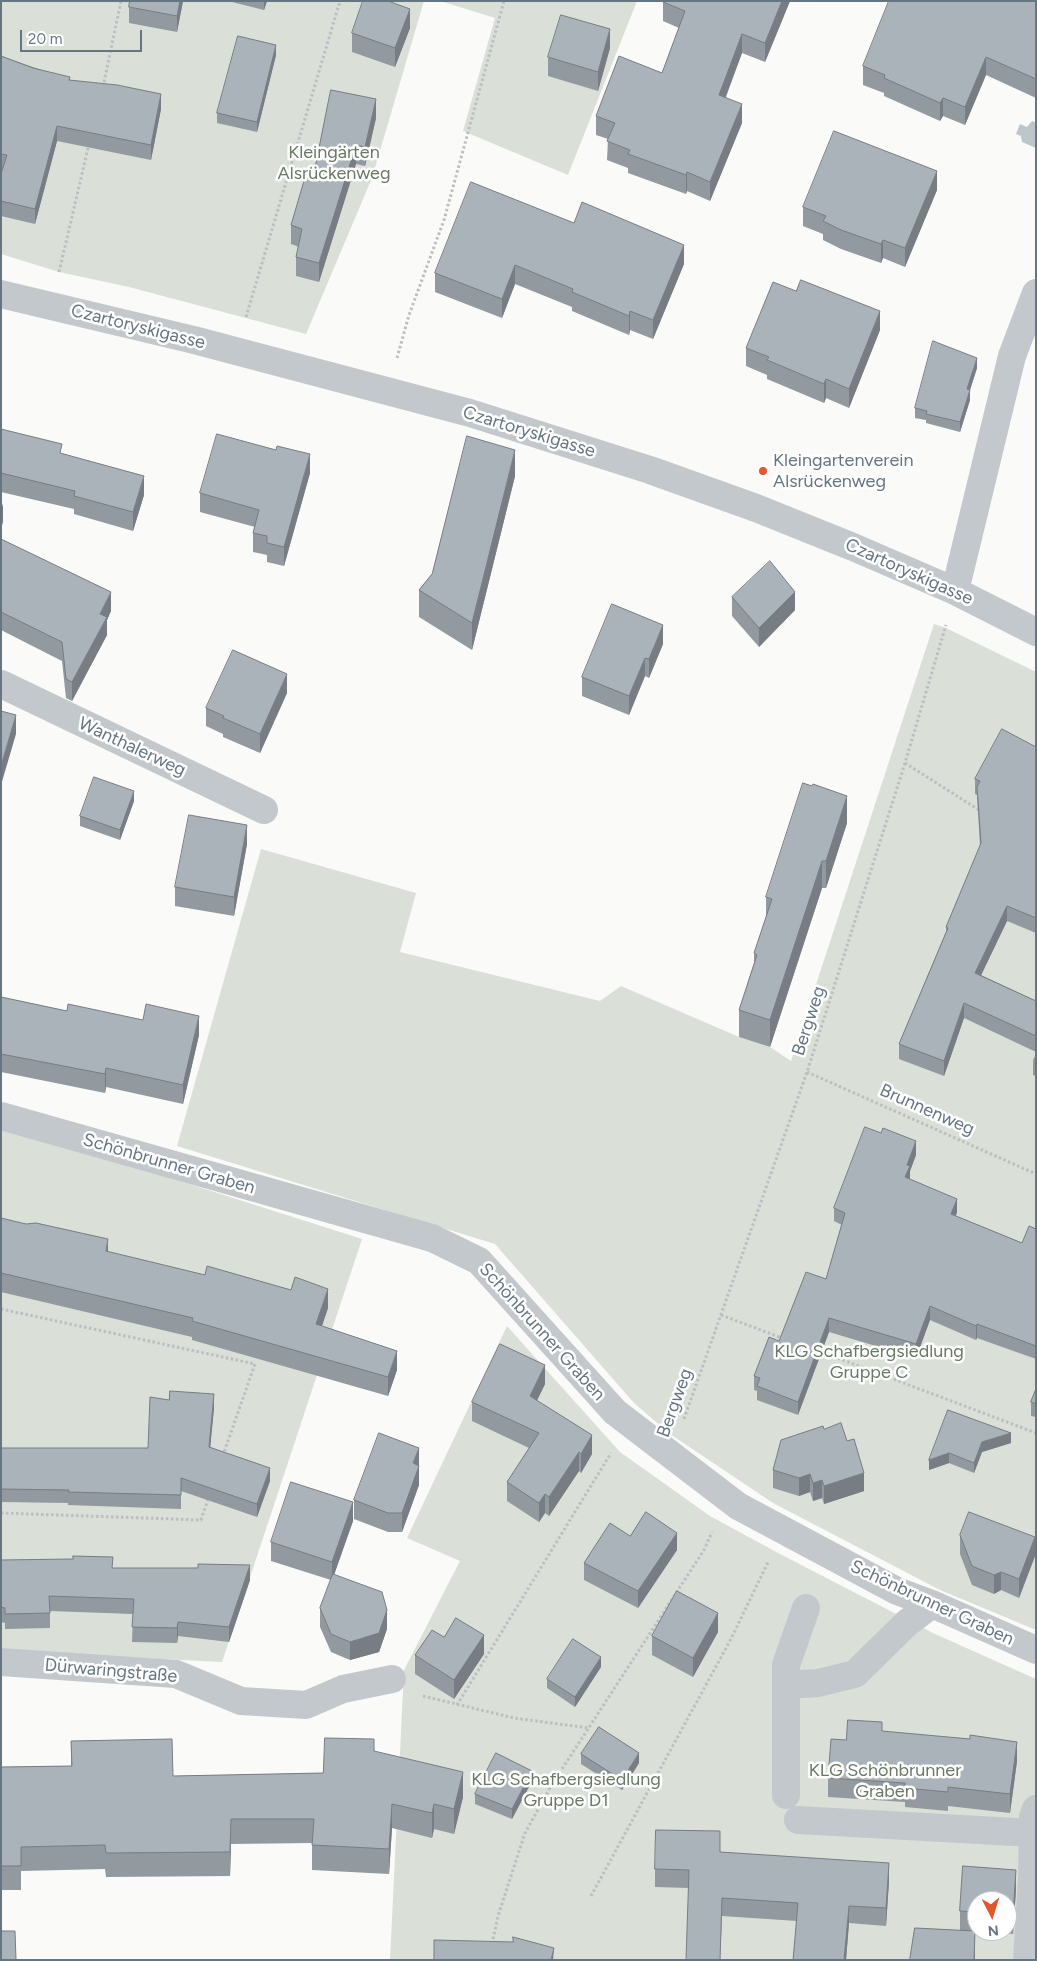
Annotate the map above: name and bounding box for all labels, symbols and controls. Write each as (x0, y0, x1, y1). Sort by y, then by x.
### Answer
scale bar (22, 20, 145, 52)
text: 20 m (28, 30, 62, 48)
park label: Kleingärten Alsrückenweg (278, 142, 390, 184)
street label: Czartoryskigasse (69, 300, 207, 354)
street label: Czartoryskigasse (460, 402, 598, 462)
place label: Kleingartenverein Alsrückenweg (773, 450, 913, 492)
marker: Kleingartenverein Alsrückenweg (757, 465, 769, 477)
street label: Czartoryskigasse (842, 534, 976, 610)
street label: Wanthalerweg (75, 713, 189, 781)
street label: Bergweg (788, 984, 830, 1058)
street label: Brunnenweg (876, 1080, 978, 1140)
street label: Schönbrunner Graben (81, 1129, 257, 1199)
street label: Schönbrunner Graben (474, 1259, 610, 1405)
park label: KLG Schafbergsiedlung Gruppe C (774, 1341, 964, 1384)
street label: Bergweg (653, 1366, 697, 1440)
street label: Schönbrunner Graben (847, 1556, 1017, 1650)
street label: Dürwaringstraße (44, 1654, 178, 1688)
park label: KLG Schönbrunner Graben (809, 1760, 961, 1802)
park label: KLG Schafbergsiedlung Gruppe D1 (471, 1769, 661, 1812)
north arrow (967, 1891, 1017, 1941)
text: N (987, 1922, 999, 1939)

